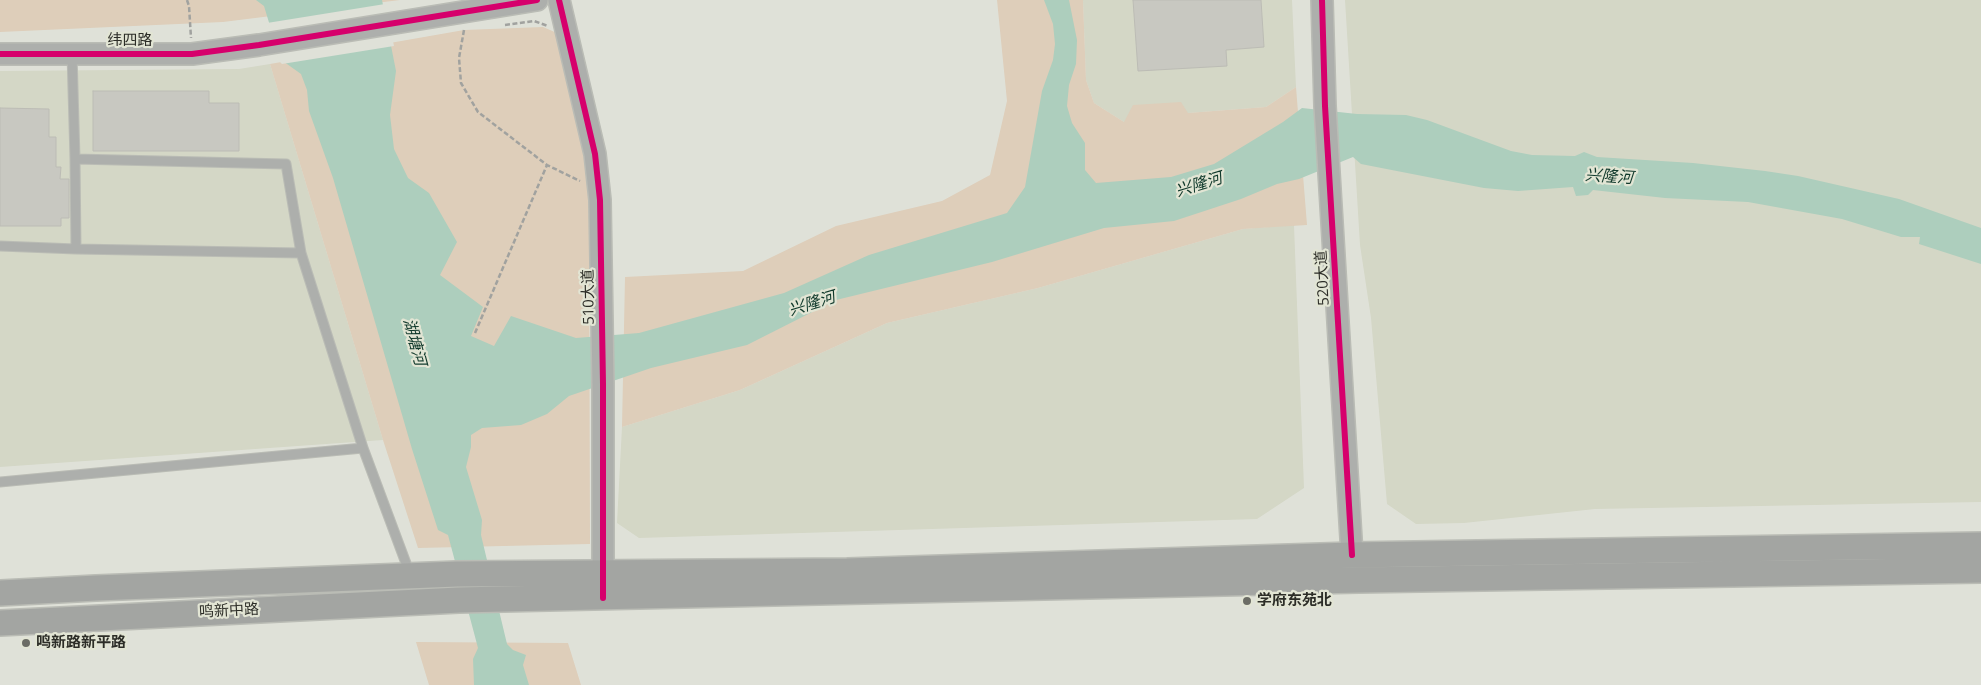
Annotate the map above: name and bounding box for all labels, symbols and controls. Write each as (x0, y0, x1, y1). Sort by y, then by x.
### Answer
street label: 纬四路 (108, 32, 152, 50)
water label: 兴隆河 (1584, 166, 1634, 188)
water label: 兴隆河 (1173, 169, 1225, 201)
street label: 520大道 (1313, 250, 1333, 306)
street label: 510大道 (580, 269, 598, 325)
water label: 兴隆河 (786, 288, 838, 320)
water label: 湖塘河 (399, 316, 429, 368)
place label: 学府东苑北 (1257, 592, 1332, 610)
marker: 学府东苑北 (1241, 595, 1253, 607)
street label: 鸣新中路 (199, 600, 259, 622)
place label: 鸣新路新平路 (36, 634, 126, 652)
marker: 鸣新路新平路 (20, 637, 32, 649)

